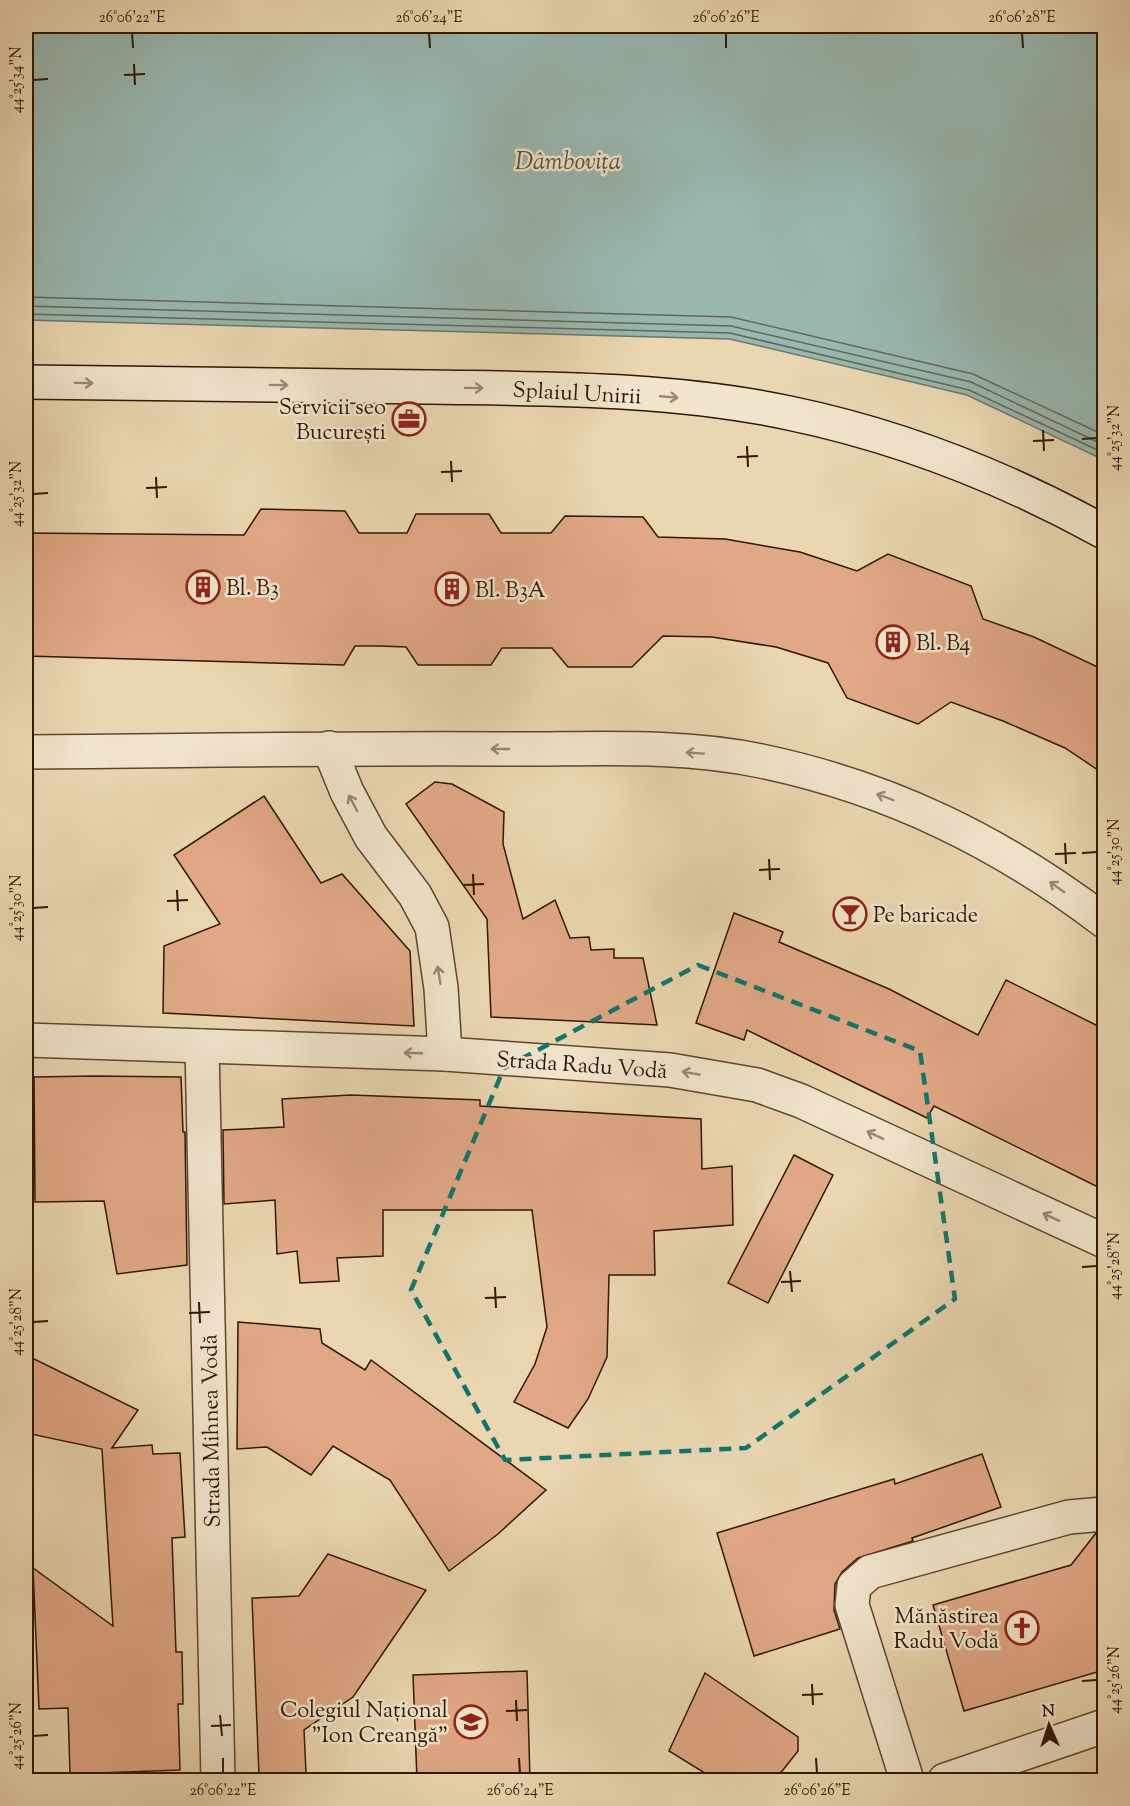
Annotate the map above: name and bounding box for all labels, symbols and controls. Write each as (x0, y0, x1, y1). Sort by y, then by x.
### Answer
text: 26°06'22"E (99, 8, 165, 29)
text: 26°06'24"E (395, 8, 463, 29)
text: 26°06'26"E (692, 8, 760, 29)
text: 26°06'28"E (988, 8, 1056, 29)
text: 44°25'34"N (7, 47, 28, 113)
water label: Dâmbovița (515, 146, 621, 180)
street label: Splaiul Unirii (512, 376, 642, 414)
one-way arrow (73, 377, 93, 389)
one-way arrow (268, 380, 288, 391)
one-way arrow (463, 382, 483, 394)
one-way arrow (658, 391, 678, 402)
place label: Servicii seo București (279, 393, 386, 450)
office icon: Servicii seo București (391, 401, 427, 437)
text: 44°25'32"N (1105, 405, 1126, 471)
text: 44°25'32"N (7, 461, 28, 527)
building icon: Bl. B3 (185, 569, 221, 605)
building icon: Bl. B3A (434, 571, 470, 607)
place label: Bl. B3 (226, 574, 279, 606)
place label: Bl. B3A (475, 576, 546, 608)
building icon: Bl. B4 (875, 624, 911, 660)
place label: Bl. B4 (916, 629, 970, 661)
one-way arrow (491, 743, 511, 755)
one-way arrow (686, 747, 706, 758)
one-way arrow (876, 791, 894, 802)
one-way arrow (347, 795, 358, 813)
text: 44°25'30"N (1105, 819, 1126, 885)
text: 44°25'30"N (7, 875, 28, 941)
one-way arrow (1049, 881, 1066, 893)
bar icon: Pe baricade (832, 896, 868, 932)
place label: Pe baricade (873, 901, 978, 933)
one-way arrow (433, 965, 444, 985)
street label: Strada Radu Vodă (495, 1045, 668, 1089)
one-way arrow (403, 1047, 423, 1058)
one-way arrow (681, 1067, 701, 1078)
one-way arrow (866, 1128, 884, 1140)
one-way arrow (1043, 1210, 1061, 1222)
text: 44°25'28"N (1105, 1232, 1126, 1300)
text: 44°25'28"N (7, 1288, 28, 1356)
street label: Strada Mihnea Vodă (195, 1334, 231, 1528)
place label: Mănăstirea Radu Vodă (894, 1602, 999, 1659)
church icon: Mănăstirea Radu Vodă (1004, 1610, 1040, 1646)
text: 44°25'26"N (1105, 1646, 1126, 1714)
north arrow (1019, 1695, 1079, 1755)
place label: Colegiul Național "Ion Creangă" (280, 1696, 448, 1753)
text: N (1041, 1701, 1056, 1724)
text: 44°25'26"N (7, 1702, 28, 1770)
school or university icon: Colegiul Național "Ion Creangă" (453, 1704, 489, 1740)
text: 26°06'22"E (190, 1781, 256, 1802)
text: 26°06'24"E (486, 1781, 554, 1802)
text: 26°06'26"E (783, 1781, 851, 1802)

